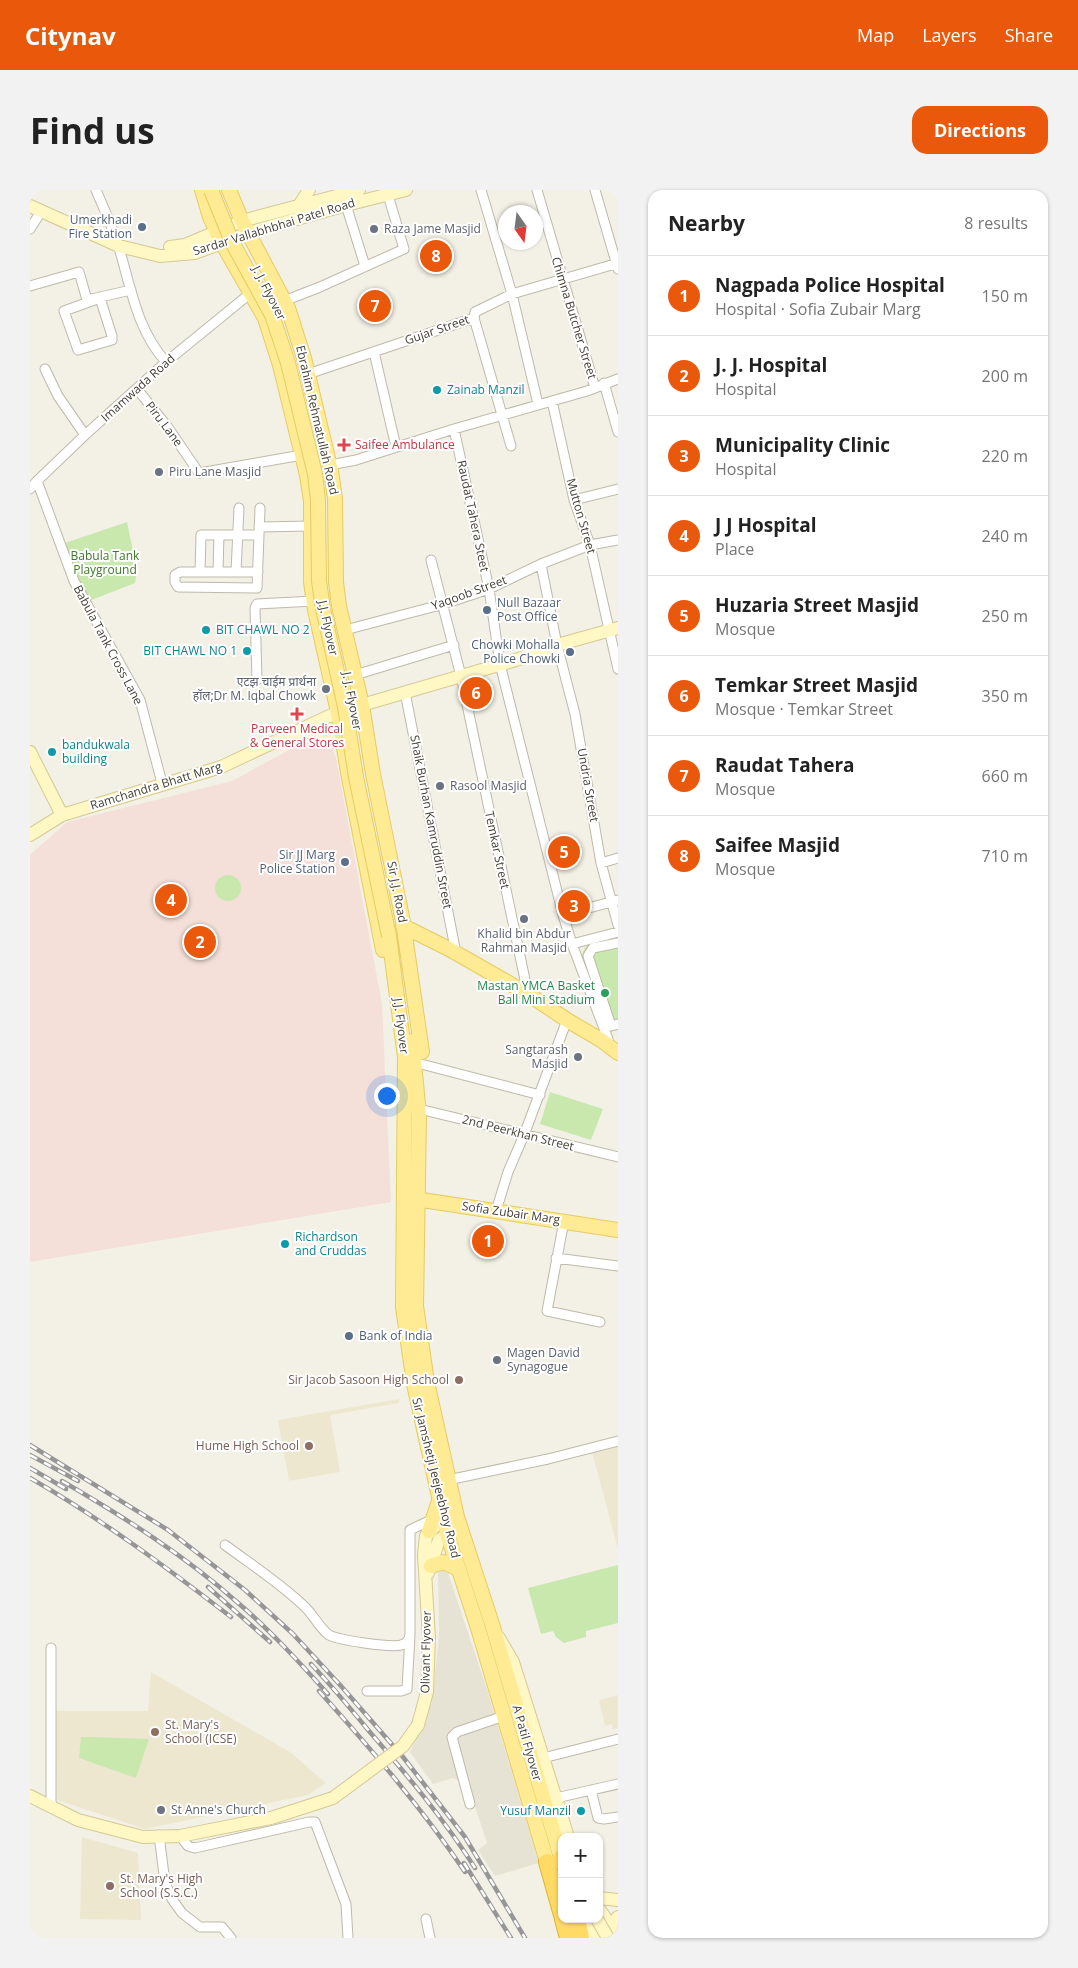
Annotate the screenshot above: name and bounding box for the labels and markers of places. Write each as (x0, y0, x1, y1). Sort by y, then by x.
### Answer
place label: Umerkhadi Fire Station (69, 211, 132, 242)
place label: Raza Jame Masjid (384, 220, 481, 237)
marker: Umerkhadi Fire Station (136, 221, 148, 233)
marker: Raza Jame Masjid (368, 223, 380, 235)
pin: 8 (420, 237, 452, 275)
pin: 7 (359, 287, 391, 325)
place label: Zainab Manzil (447, 381, 525, 398)
marker: Zainab Manzil (431, 384, 443, 396)
place label: Saifee Ambulance (355, 436, 455, 453)
marker: Saifee Ambulance (337, 438, 351, 452)
place label: Piru Lane Masjid (169, 463, 261, 480)
marker: Piru Lane Masjid (153, 466, 165, 478)
place label: Null Bazaar Post Office (497, 594, 561, 625)
marker: Null Bazaar Post Office (481, 604, 493, 616)
place label: BIT CHAWL NO 2 (216, 621, 310, 638)
marker: BIT CHAWL NO 2 (200, 624, 212, 636)
place label: Chowki Mohalla Police Chowki (471, 636, 560, 667)
place label: BIT CHAWL NO 1 (143, 642, 237, 659)
marker: BIT CHAWL NO 1 (241, 645, 253, 657)
marker: Chowki Mohalla Police Chowki (564, 646, 576, 658)
place label: एटझ चाईम प्रार्थना हॉल;Dr M. Iqbal Chowk (193, 673, 317, 704)
pin: 6 (460, 674, 492, 712)
marker: एटझ चाईम प्रार्थना हॉल;Dr M. Iqbal Chowk (320, 683, 332, 695)
marker: Parveen Medical & General Stores (291, 708, 303, 720)
place label: Parveen Medical & General Stores (250, 720, 345, 751)
place label: bandukwala building (62, 736, 130, 767)
marker: bandukwala building (46, 746, 58, 758)
place label: Rasool Masjid (450, 777, 527, 794)
marker: Rasool Masjid (434, 780, 446, 792)
pin: 5 (548, 833, 580, 871)
place label: Sir JJ Marg Police Station (259, 846, 335, 877)
marker: Sir JJ Marg Police Station (339, 856, 351, 868)
pin: 4 (155, 881, 187, 919)
pin: 3 (558, 887, 590, 925)
marker: Khalid bin Abdur Rahman Masjid (518, 913, 530, 925)
pin: 2 (184, 923, 216, 961)
place label: Khalid bin Abdur Rahman Masjid (477, 925, 571, 956)
place label: Mastan YMCA Basket Ball Mini Stadium (477, 977, 595, 1008)
marker: Mastan YMCA Basket Ball Mini Stadium (599, 987, 611, 999)
place label: Sangtarash Masjid (505, 1041, 568, 1072)
marker: Sangtarash Masjid (572, 1051, 584, 1063)
pin: 1 (472, 1222, 504, 1260)
place label: Richardson and Cruddas (295, 1228, 367, 1259)
marker: Richardson and Cruddas (279, 1238, 291, 1250)
place label: Bank of India (359, 1327, 432, 1344)
marker: Bank of India (343, 1330, 355, 1342)
place label: Magen David Synagogue (507, 1344, 580, 1375)
marker: Magen David Synagogue (491, 1354, 503, 1366)
place label: Sir Jacob Sasoon High School (288, 1371, 449, 1388)
marker: Sir Jacob Sasoon High School (453, 1374, 465, 1386)
place label: Hume High School (196, 1437, 299, 1454)
marker: Hume High School (303, 1440, 315, 1452)
place label: St. Mary's School (ICSE) (165, 1716, 237, 1747)
marker: St. Mary's School (ICSE) (149, 1726, 161, 1738)
place label: St Anne's Church (171, 1801, 266, 1818)
place label: Yusuf Manzil (500, 1802, 571, 1819)
marker: St Anne's Church (155, 1804, 167, 1816)
marker: Yusuf Manzil (575, 1805, 587, 1817)
place label: St. Mary's High School (S.S.C.) (120, 1870, 203, 1901)
marker: St. Mary's High School (S.S.C.) (104, 1880, 116, 1892)

